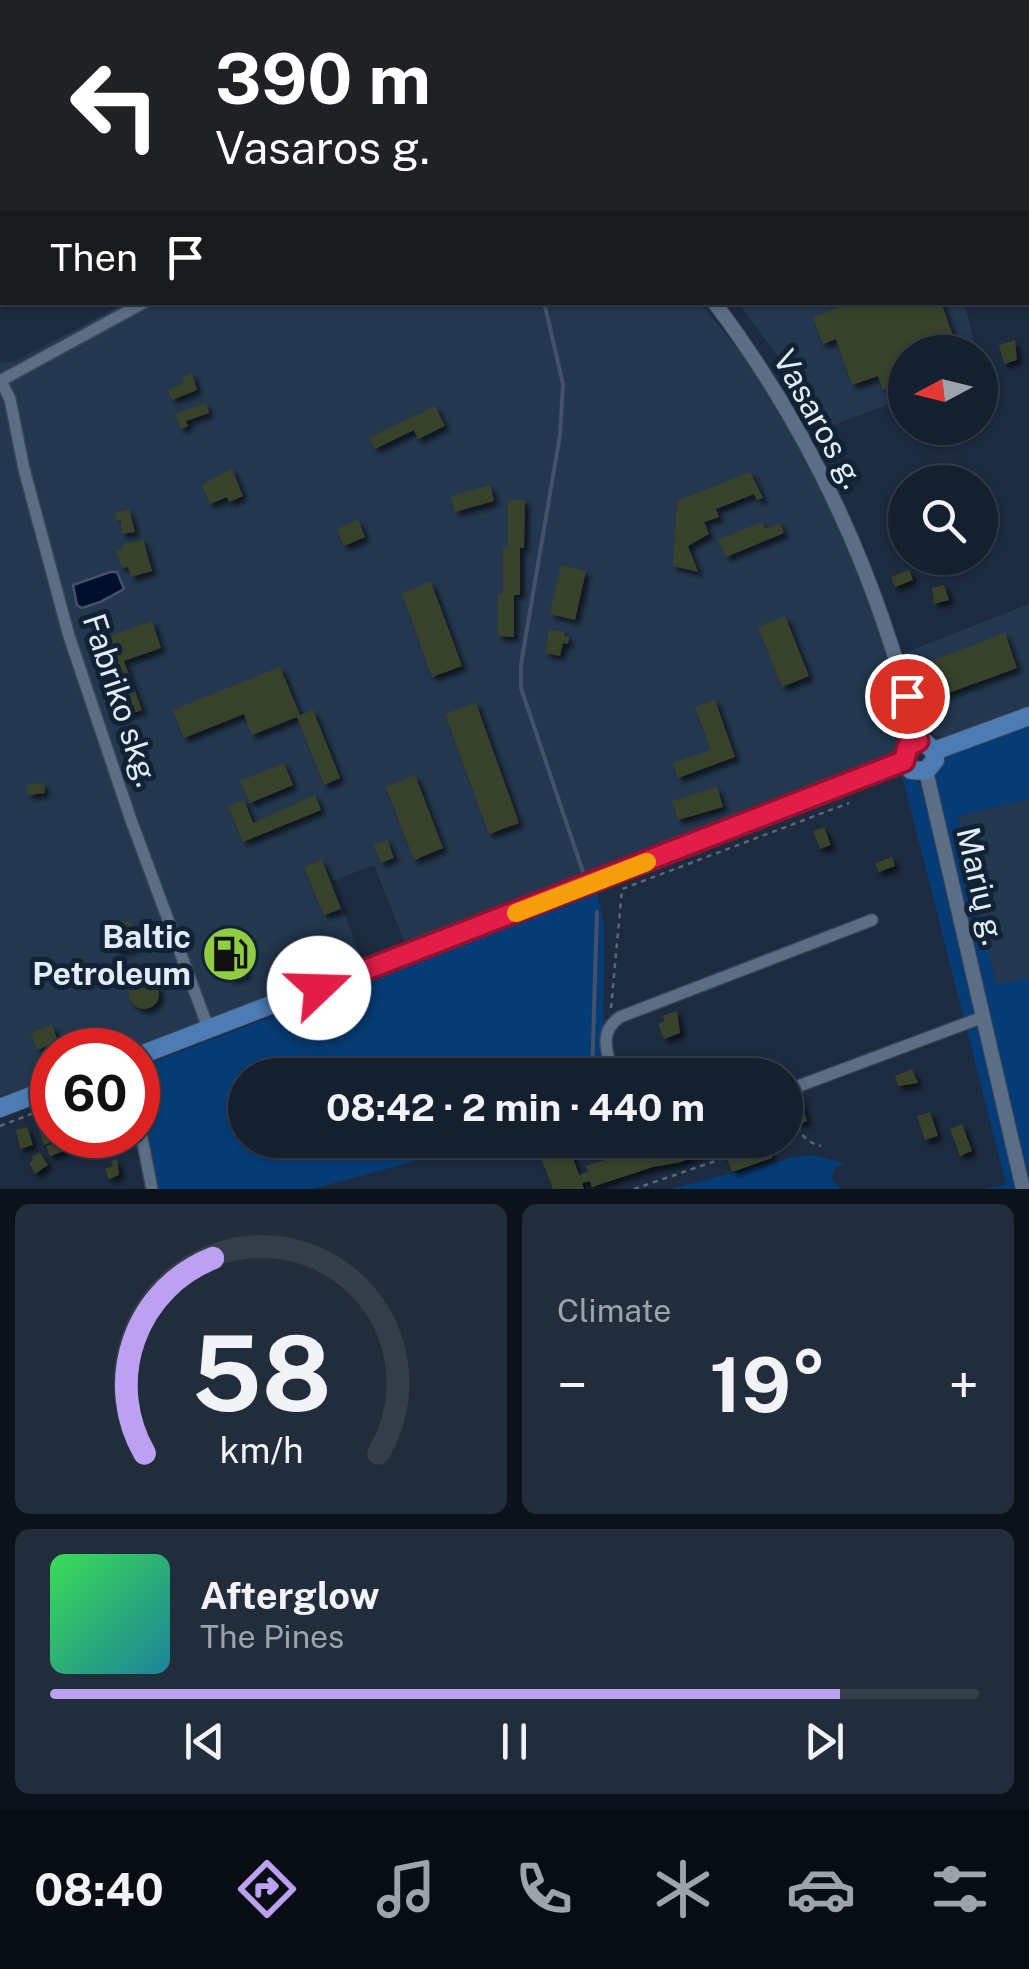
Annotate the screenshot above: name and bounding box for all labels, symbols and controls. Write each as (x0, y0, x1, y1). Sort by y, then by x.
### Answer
text: 390 m (215, 37, 431, 120)
icon: left (50, 40, 180, 170)
text: Vasaros g. (215, 121, 430, 174)
icon: arrive (158, 230, 213, 285)
text: Then (50, 235, 138, 280)
north arrow (888, 335, 998, 445)
map controls (888, 335, 998, 575)
street label: Vasaros g. (766, 343, 872, 495)
button: search (888, 465, 998, 575)
street label: Fabriko skg. (76, 609, 166, 791)
pin (865, 654, 950, 739)
icon: arrive (880, 669, 935, 724)
street label: Marių g. (949, 823, 1013, 949)
place label: Baltic Petroleum (32, 918, 191, 992)
fuel station icon: Baltic Petroleum (200, 924, 260, 984)
position arrow (267, 936, 371, 1040)
speed limit sign: 60 (30, 1028, 160, 1158)
text: 08:42 · 2 min · 440 m (326, 1085, 705, 1130)
text: Climate (557, 1292, 671, 1329)
text: 58 (191, 1312, 331, 1434)
text: 19° (709, 1341, 827, 1429)
text: − (557, 1353, 588, 1417)
text: + (948, 1353, 979, 1417)
text: km/h (219, 1429, 303, 1471)
text: Afterglow (200, 1573, 380, 1618)
text: The Pines (200, 1618, 344, 1655)
icon: previous (177, 1714, 232, 1769)
icon: pause (487, 1714, 542, 1769)
icon: next (797, 1714, 852, 1769)
icon: directions (232, 1854, 302, 1924)
icon: music (371, 1854, 441, 1924)
icon: phone (509, 1854, 579, 1924)
icon: climate (648, 1854, 718, 1924)
icon: car (786, 1854, 856, 1924)
icon: filters (925, 1854, 995, 1924)
text: 08:40 (34, 1863, 164, 1916)

